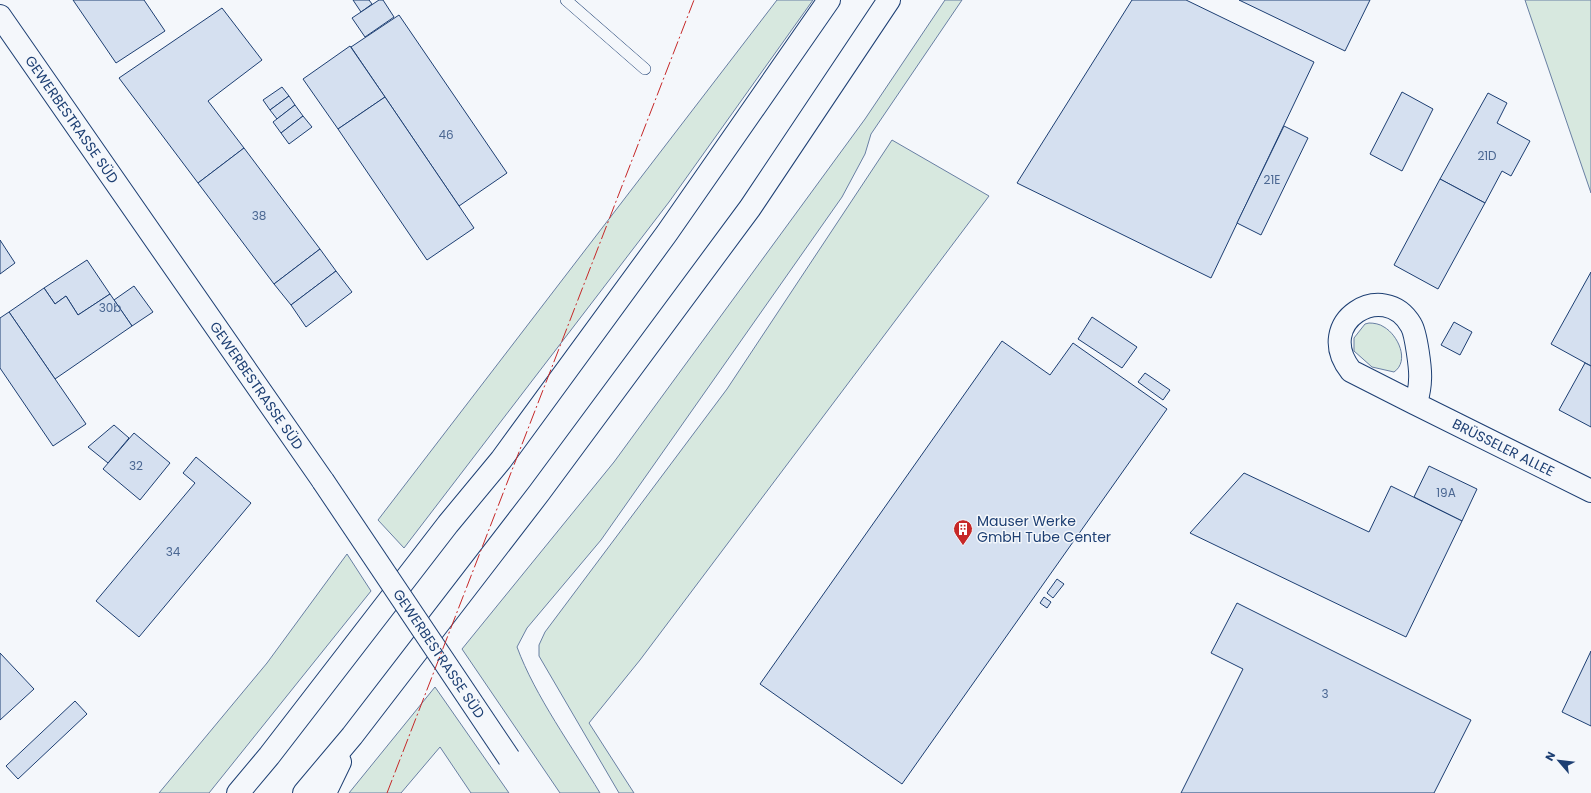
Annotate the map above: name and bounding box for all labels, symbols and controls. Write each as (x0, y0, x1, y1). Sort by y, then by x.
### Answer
street label: GEWERBESTRASSE SÜD (20, 51, 123, 188)
house number: 46 (438, 126, 454, 143)
house number: 21D (1477, 147, 1497, 164)
house number: 21E (1264, 171, 1280, 188)
house number: 38 (252, 207, 266, 224)
house number: 30b (99, 299, 121, 316)
street label: GEWERBESTRASSE SÜD (205, 317, 308, 454)
street label: BRÜSSELER ALLEE (1449, 414, 1558, 481)
house number: 32 (129, 457, 143, 474)
house number: 19A (1436, 484, 1456, 501)
place label: Mauser Werke GmbH Tube Center (977, 511, 1111, 547)
building icon: Mauser Werke GmbH Tube Center (952, 518, 974, 546)
house number: 34 (166, 543, 181, 560)
street label: GEWERBESTRASSE SÜD (388, 585, 490, 722)
house number: 3 (1321, 685, 1329, 702)
north arrow (1539, 741, 1579, 781)
text: N (1541, 749, 1559, 764)

